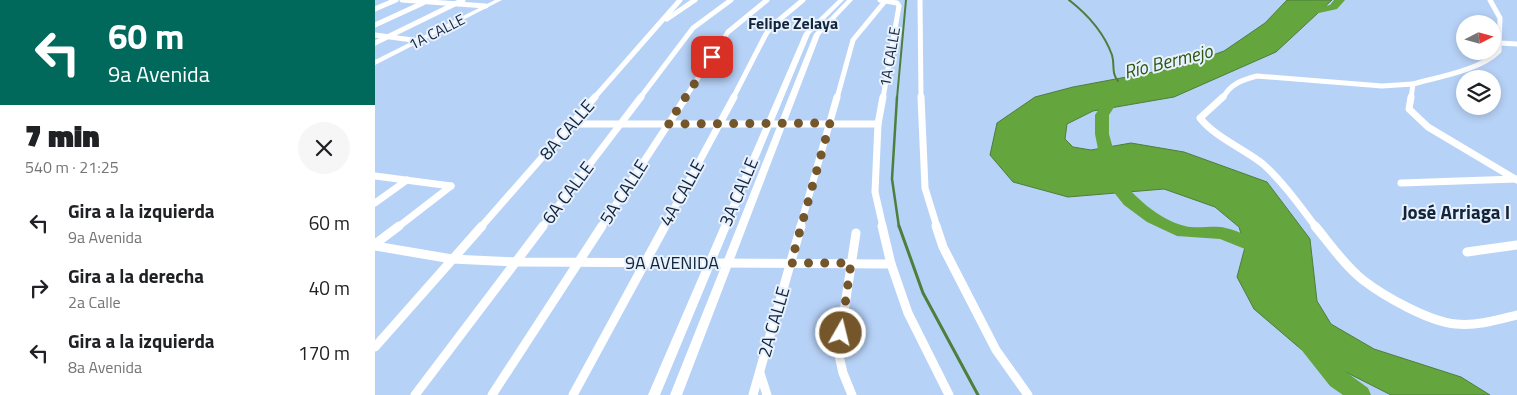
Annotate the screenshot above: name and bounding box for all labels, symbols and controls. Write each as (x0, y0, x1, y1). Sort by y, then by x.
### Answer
street label: 1A CALLE (405, 8, 469, 56)
text: 60 m (108, 9, 184, 63)
district label: Felipe Zelaya (748, 11, 838, 35)
north arrow (1456, 15, 1501, 60)
map controls (1456, 15, 1501, 115)
icon: left (25, 20, 90, 85)
street label: 1A CALLE (873, 25, 906, 89)
water label: Río Bermejo (1120, 35, 1216, 86)
pin (691, 36, 733, 78)
icon: arrive (698, 43, 726, 71)
text: 9a Avenida (108, 57, 210, 91)
button: layers (1456, 70, 1501, 115)
street label: 8A CALLE (533, 93, 601, 166)
text: 7 min (25, 113, 100, 159)
button: close (298, 122, 350, 174)
street label: 3A CALLE (712, 153, 765, 230)
street label: 5A CALLE (593, 154, 655, 229)
street label: 4A CALLE (652, 154, 711, 231)
text: 540 m · 21:25 (25, 155, 119, 179)
street label: 6A CALLE (535, 156, 600, 230)
text: Gira a la izquierda (68, 196, 215, 225)
district label: José Arriaga I (1402, 197, 1510, 226)
text: 60 m (309, 208, 350, 237)
icon: left (25, 209, 53, 237)
text: 9a Avenida (68, 225, 142, 249)
street label: 9A AVENIDA (625, 249, 719, 276)
text: Gira a la derecha (68, 261, 204, 290)
text: 40 m (309, 273, 350, 302)
icon: right (25, 274, 53, 302)
street label: 2A CALLE (751, 283, 796, 360)
text: 2a Calle (68, 290, 121, 314)
position arrow (814, 306, 866, 358)
text: Gira a la izquierda (68, 326, 215, 355)
text: 170 m (298, 338, 350, 367)
icon: left (25, 339, 53, 367)
text: 8a Avenida (68, 355, 142, 379)

